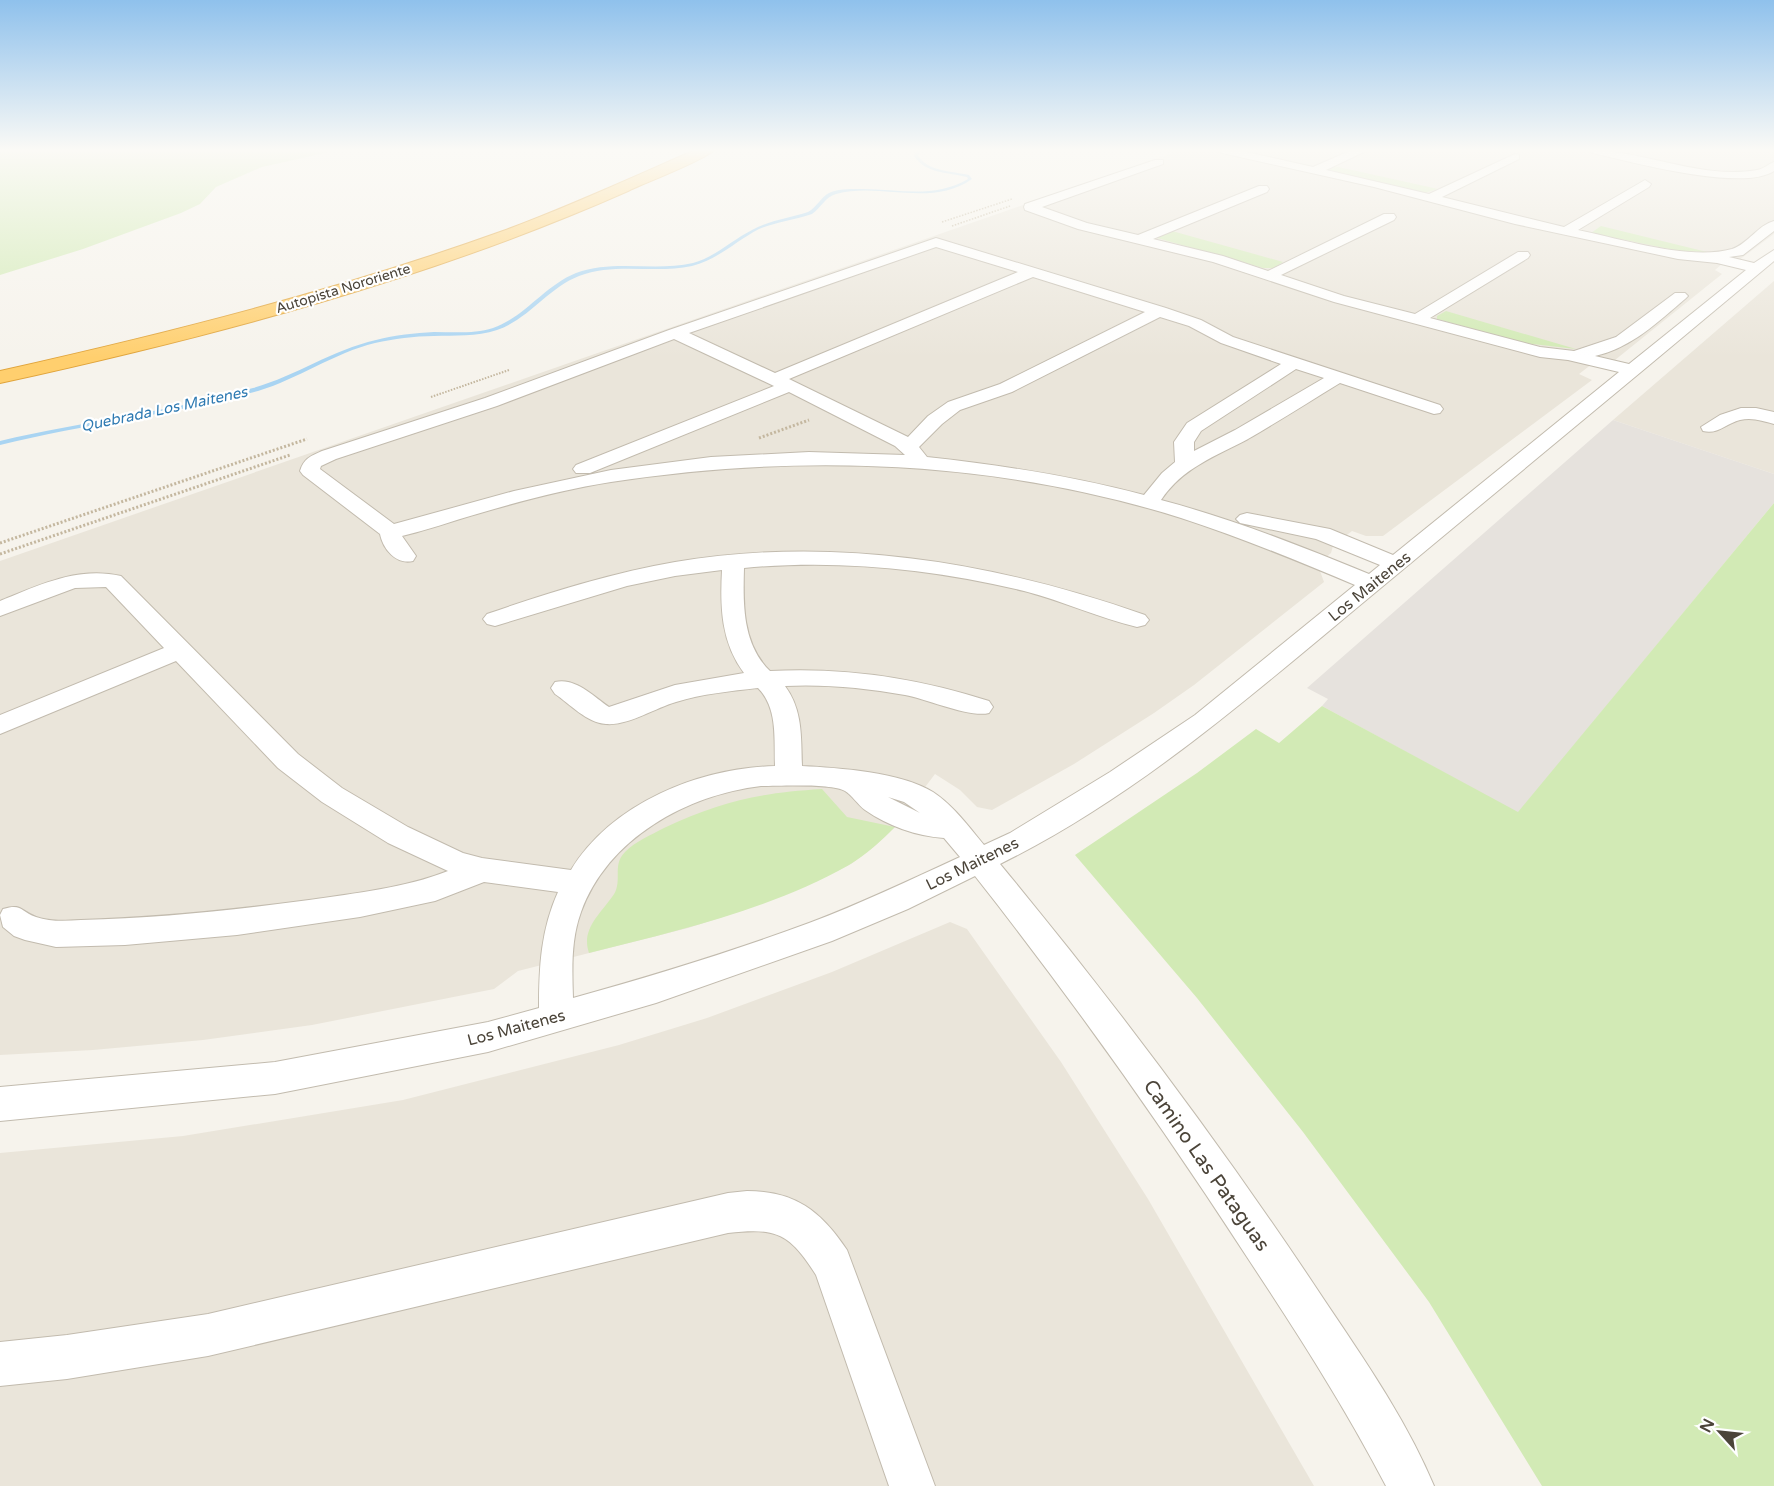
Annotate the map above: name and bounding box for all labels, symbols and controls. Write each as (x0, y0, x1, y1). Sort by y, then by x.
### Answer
street label: Autopista Nororiente (274, 260, 413, 317)
water label: Quebrada Los Maitenes (79, 382, 251, 435)
street label: Los Maitenes (1324, 547, 1415, 626)
street label: Los Maitenes (923, 833, 1022, 895)
street label: Los Maitenes (465, 1005, 568, 1051)
street label: Camino Las Pataguas (1138, 1075, 1275, 1256)
north arrow (1690, 1402, 1750, 1462)
text: N (1696, 1415, 1719, 1436)

